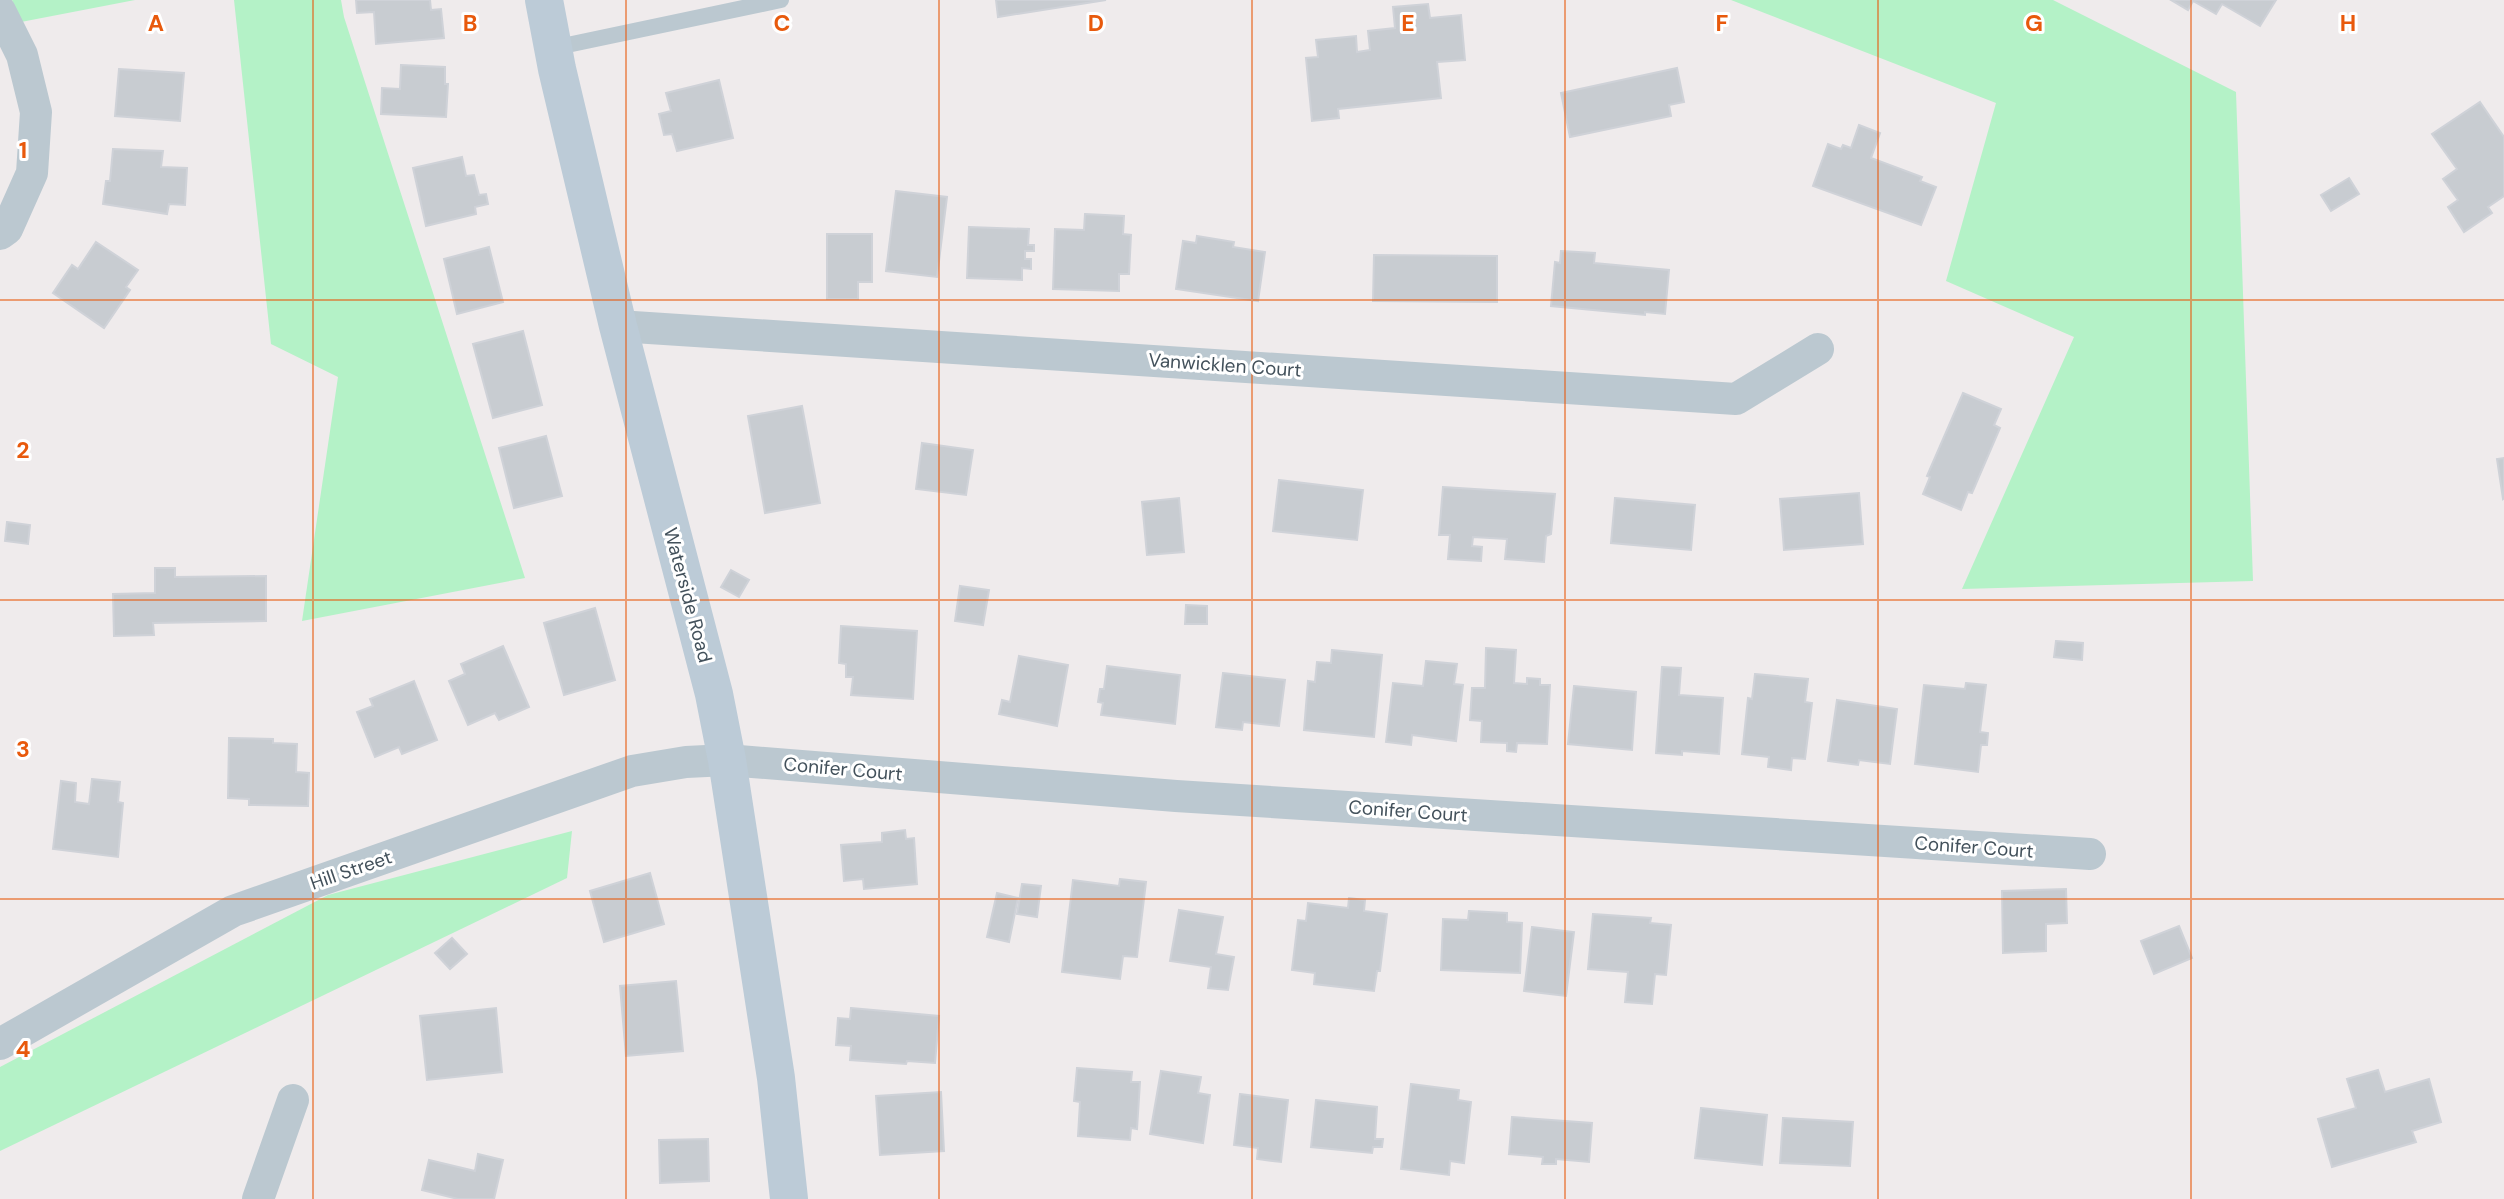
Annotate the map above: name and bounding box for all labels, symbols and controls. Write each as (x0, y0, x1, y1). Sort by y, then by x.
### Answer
text: A (148, 8, 164, 38)
text: B (463, 8, 477, 38)
text: C (774, 8, 790, 38)
text: D (1088, 8, 1104, 38)
text: E (1401, 8, 1415, 38)
text: F (1716, 8, 1729, 38)
text: G (2025, 8, 2043, 38)
text: H (2340, 8, 2356, 38)
text: 1 (19, 135, 27, 165)
street label: Vanwicklen Court (1147, 347, 1303, 383)
text: 2 (16, 435, 30, 465)
street label: Waterside Road (658, 525, 718, 665)
text: 3 (16, 734, 30, 764)
street label: Conifer Court (782, 751, 904, 787)
street label: Conifer Court (1347, 794, 1469, 828)
street label: Conifer Court (1913, 830, 2035, 864)
street label: Hill Street (307, 844, 395, 896)
text: 4 (16, 1034, 31, 1064)

